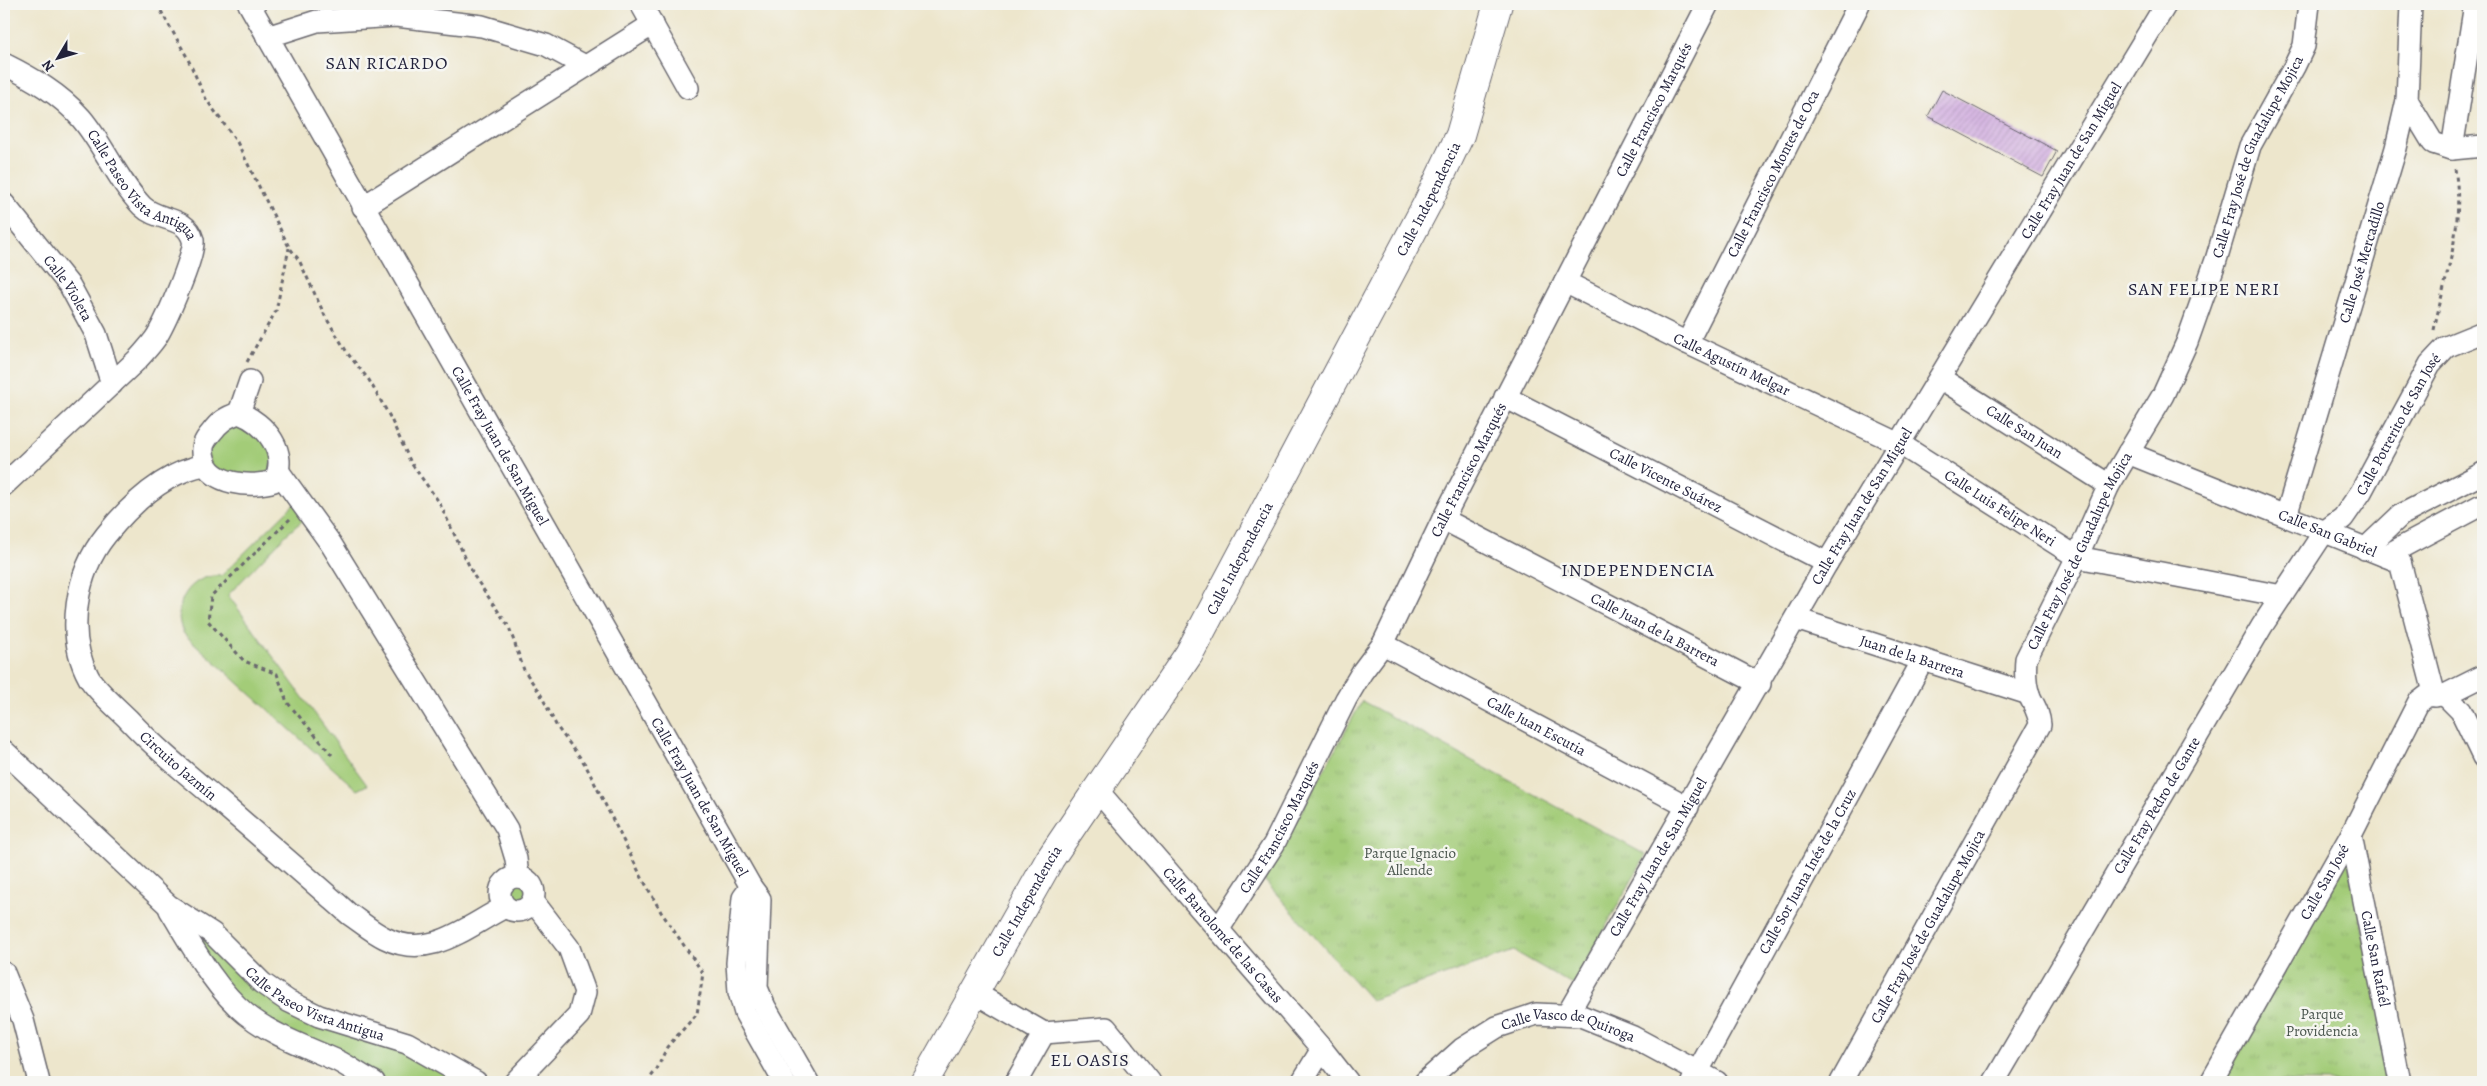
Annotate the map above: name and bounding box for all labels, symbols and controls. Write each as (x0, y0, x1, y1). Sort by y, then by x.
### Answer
north arrow (32, 32, 82, 82)
street label: Calle Francisco Marqués (1611, 39, 1697, 180)
district label: SAN RICARDO (326, 51, 448, 75)
street label: Calle Fray José de Guadalupe Mojica (2207, 52, 2308, 260)
text: N (38, 56, 59, 76)
street label: Calle Fray Juan de San Miguel (2016, 78, 2126, 243)
street label: Calle Francisco Montes de Oca (1722, 86, 1824, 261)
street label: Calle Paseo Vista Antigua (83, 125, 202, 243)
street label: Calle Independencia (1391, 139, 1465, 260)
street label: Calle José Mercadillo (2334, 199, 2390, 325)
street label: Calle Violeta (39, 251, 97, 325)
district label: SAN FELIPE NERI (2128, 277, 2280, 301)
street label: Calle Agustín Melgar (1670, 328, 1794, 401)
street label: Calle Potrerito de San José (2351, 349, 2445, 499)
street label: Calle Fray Juan de San Miguel (447, 362, 553, 529)
street label: Calle Francisco Marqués (1426, 399, 1511, 540)
street label: Calle San Juan (1982, 400, 2067, 463)
street label: Calle Fray Juan de San Miguel (1807, 424, 1917, 588)
street label: Calle Vicente Suárez (1606, 443, 1726, 517)
street label: Calle Fray José de Guadalupe Mojica (2022, 448, 2137, 653)
street label: Calle Luis Felipe Neri (1940, 465, 2060, 551)
street label: Calle Independencia (1201, 498, 1278, 618)
street label: Calle San Gabriel (2275, 504, 2380, 562)
district label: INDEPENDENCIA (1561, 558, 1715, 582)
street label: Calle Juan de la Barrera (1587, 588, 1723, 671)
street label: Juan de la Barrera (1857, 630, 1967, 683)
street label: Calle Juan Escutia (1483, 691, 1590, 761)
street label: Calle Fray Juan de San Miguel (647, 714, 753, 880)
street label: Circuito Jazmín (135, 727, 221, 805)
street label: Calle Fray Pedro de Gante (2109, 733, 2205, 878)
street label: Calle Francisco Marqués (1235, 757, 1324, 897)
street label: Calle Fray Juan de San Miguel (1604, 774, 1711, 940)
street label: Calle Sor Juana Inés de la Cruz (1754, 785, 1861, 958)
street label: Calle Fray José de Guadalupe Mojica (1866, 826, 1990, 1027)
street label: Calle San José (2295, 840, 2354, 923)
street label: Calle Independencia (987, 841, 1066, 960)
park label: Parque Ignacio Allende (1364, 843, 1456, 880)
street label: Calle Bartolomé de las Casas (1158, 863, 1287, 1007)
street label: Calle San Rafaél (2356, 909, 2395, 1009)
street label: Calle Paseo Vista Antigua (241, 962, 387, 1046)
street label: Calle Vasco de Quiroga (1498, 1004, 1638, 1047)
park label: Parque Providencia (2286, 1004, 2358, 1041)
district label: EL OASIS (1050, 1048, 1130, 1072)

